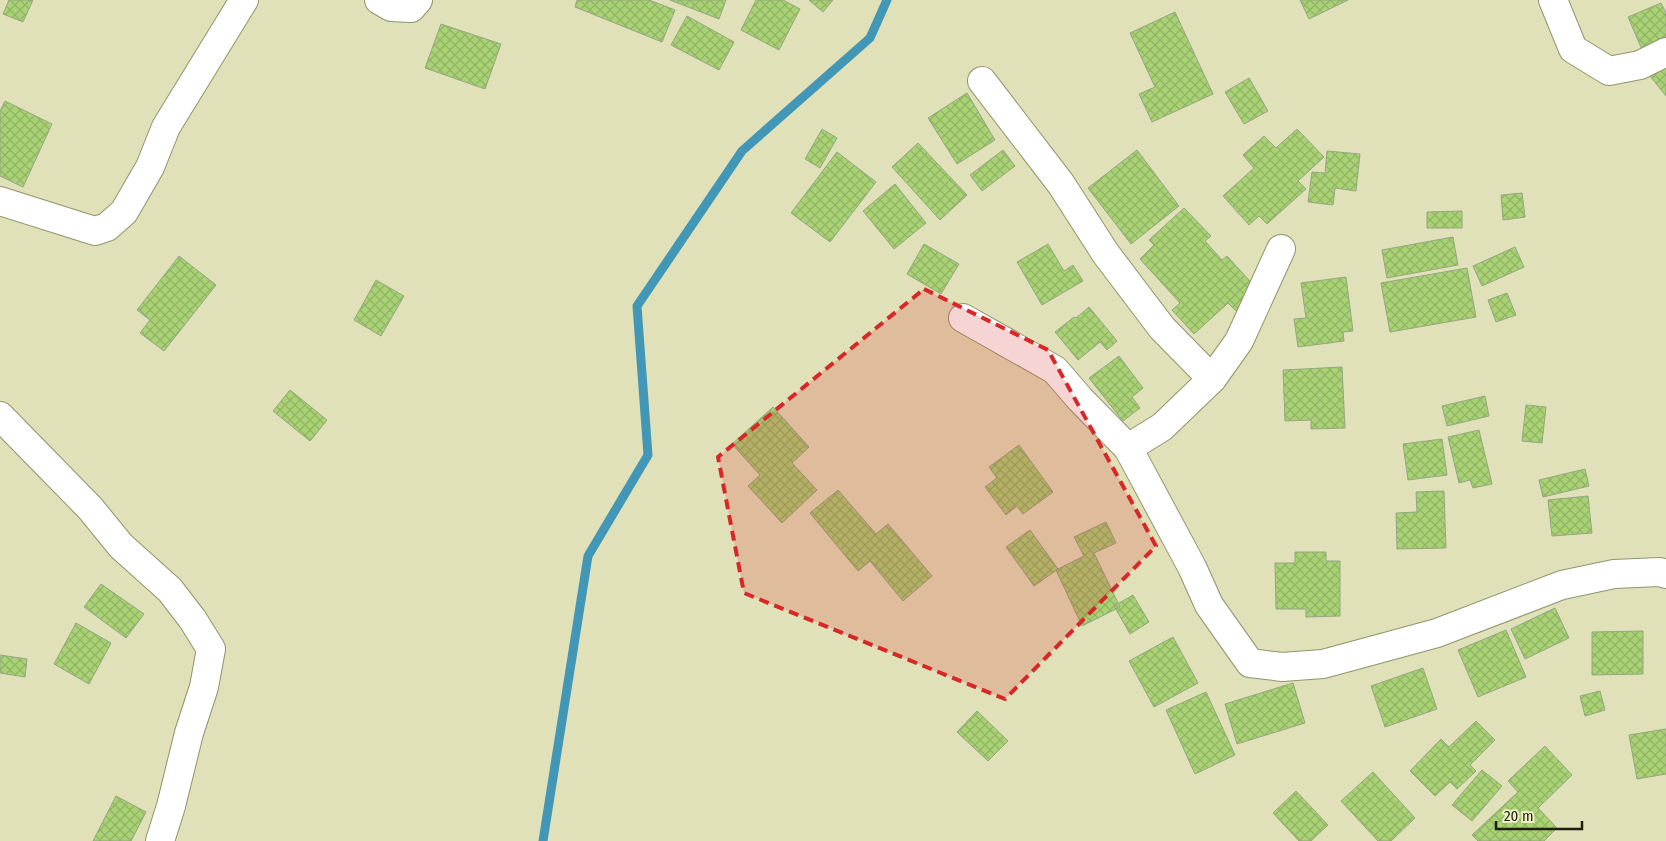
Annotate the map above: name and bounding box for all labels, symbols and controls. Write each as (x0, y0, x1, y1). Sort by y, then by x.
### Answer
scale bar (1496, 798, 1582, 830)
text: 20 m (1504, 807, 1534, 825)

